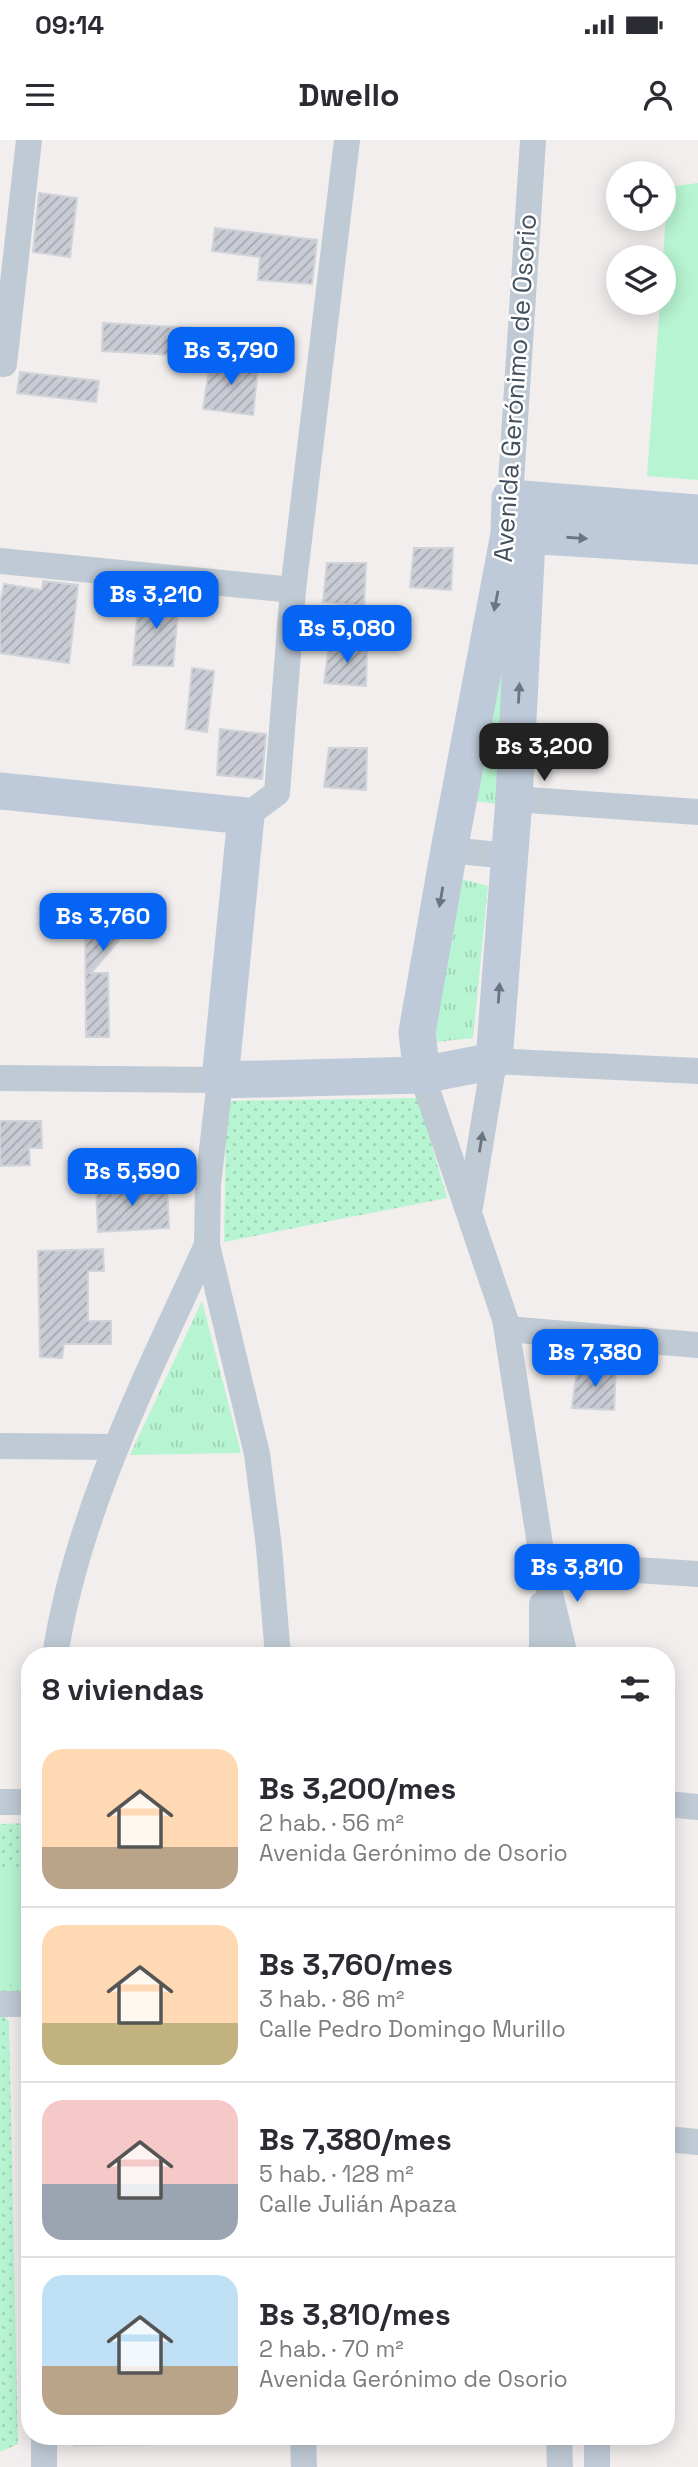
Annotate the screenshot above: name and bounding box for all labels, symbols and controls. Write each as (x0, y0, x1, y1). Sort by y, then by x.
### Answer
text: 09:14 (35, 8, 104, 42)
text: Dwello (298, 75, 400, 115)
icon: menu (21, 76, 59, 114)
icon: person (639, 76, 677, 114)
map controls (606, 161, 676, 315)
button: locate (606, 161, 676, 231)
street label: Avenida Gerónimo de Osorio (486, 213, 544, 563)
button: layers (606, 245, 676, 315)
pin: Bs 3,790 (159, 328, 303, 387)
text: Bs 3,790 (184, 335, 279, 365)
one-way arrow (566, 533, 588, 544)
pin: Bs 3,210 (84, 572, 228, 631)
text: Bs 3,210 (110, 579, 202, 609)
one-way arrow (490, 590, 501, 612)
pin: Bs 5,080 (275, 606, 419, 665)
text: Bs 5,080 (298, 613, 396, 643)
one-way arrow (514, 682, 525, 704)
pin: Bs 3,200 (472, 724, 616, 783)
text: Bs 3,200 (495, 731, 593, 761)
one-way arrow (435, 886, 446, 908)
pin: Bs 3,760 (31, 894, 175, 953)
text: Bs 3,760 (56, 901, 150, 931)
one-way arrow (494, 982, 505, 1004)
one-way arrow (476, 1131, 487, 1153)
pin: Bs 5,590 (60, 1149, 204, 1208)
text: Bs 5,590 (84, 1156, 180, 1186)
pin: Bs 7,380 (523, 1330, 667, 1389)
text: Bs 7,380 (548, 1337, 642, 1367)
pin: Bs 3,810 (505, 1544, 649, 1604)
text: Bs 3,810 (530, 1552, 624, 1582)
text: 8 viviendas (42, 1670, 204, 1709)
icon: filters (616, 1670, 654, 1708)
text: Bs 3,200/mes (259, 1769, 456, 1808)
icon: home (98, 1777, 182, 1861)
text: 2 hab. · 56 m² (259, 1808, 404, 1838)
text: Avenida Gerónimo de Osorio (259, 1838, 568, 1868)
text: Bs 3,760/mes (259, 1945, 453, 1984)
icon: home (98, 1953, 182, 2037)
text: 3 hab. · 86 m² (259, 1984, 404, 2014)
text: Calle Pedro Domingo Murillo (259, 2014, 566, 2044)
text: Bs 7,380/mes (259, 2120, 452, 2159)
icon: home (98, 2128, 182, 2212)
text: 5 hab. · 128 m² (259, 2159, 414, 2189)
text: Calle Julián Apaza (259, 2189, 457, 2219)
text: Bs 3,810/mes (259, 2295, 451, 2334)
icon: home (98, 2303, 182, 2387)
text: 2 hab. · 70 m² (259, 2334, 404, 2364)
text: Avenida Gerónimo de Osorio (259, 2364, 568, 2394)

